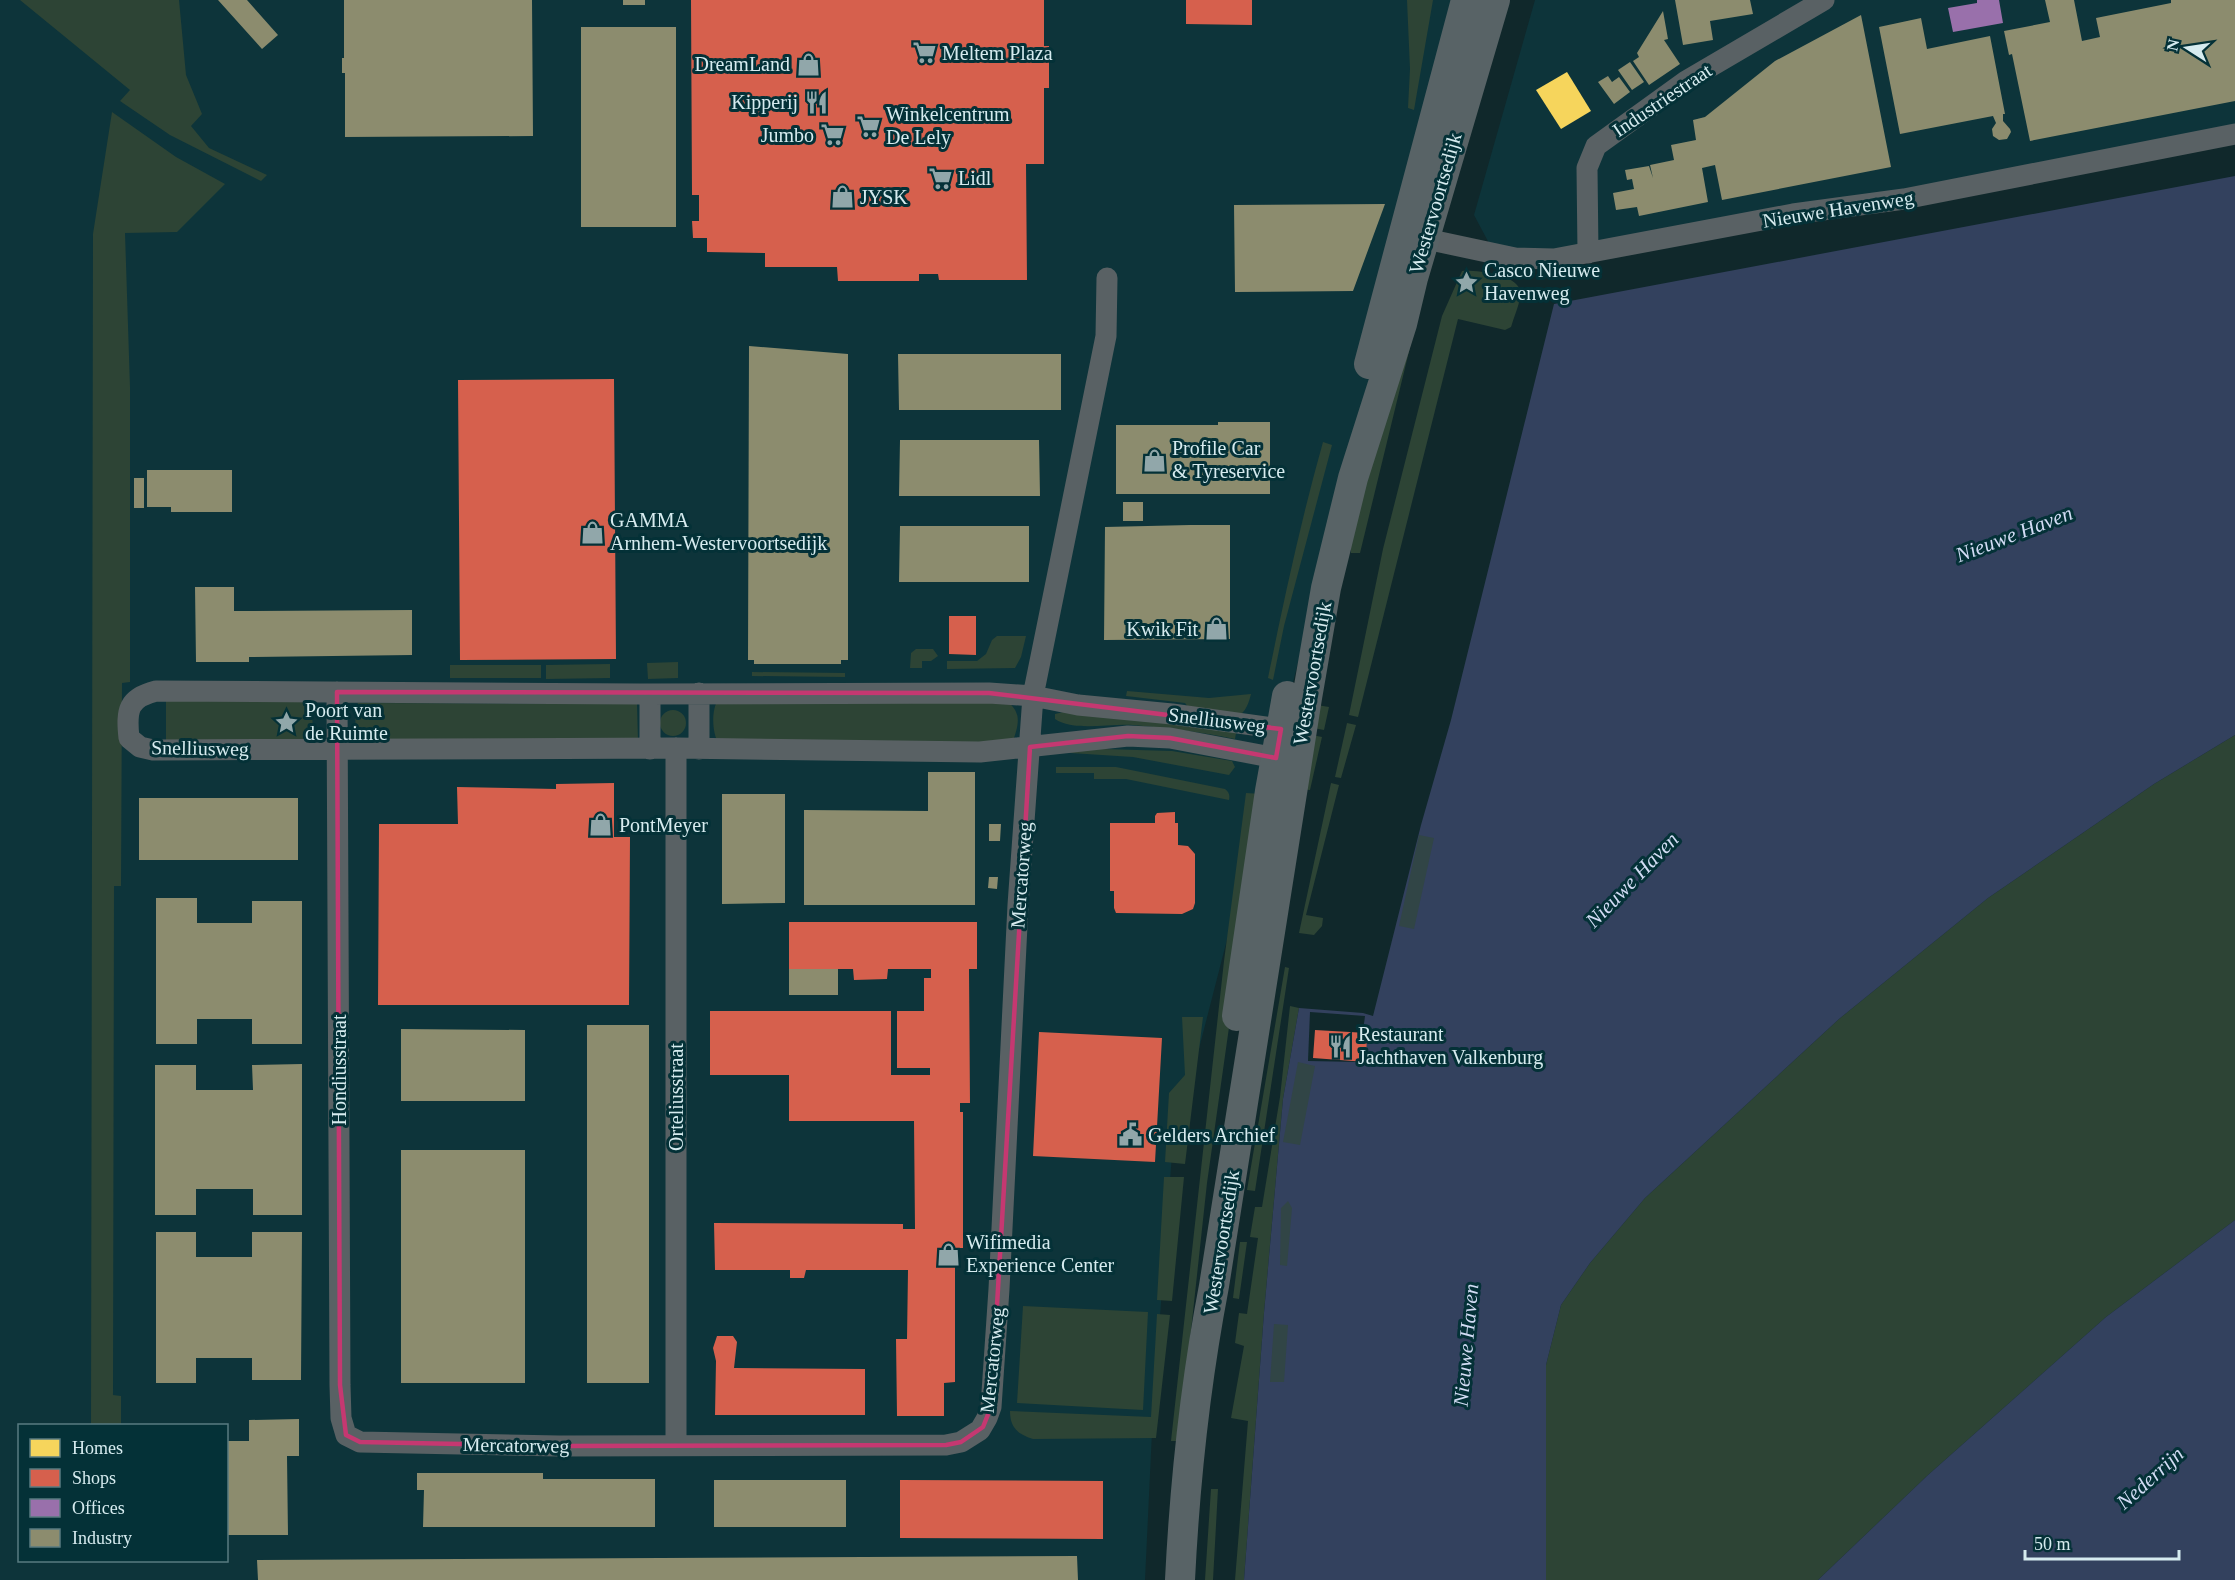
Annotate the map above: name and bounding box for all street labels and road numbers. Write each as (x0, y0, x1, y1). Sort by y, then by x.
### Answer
street label: Industriestraat (1608, 59, 1716, 141)
street label: Westervoortsedijk (1404, 130, 1467, 276)
street label: Nieuwe Havenweg (1761, 186, 1915, 233)
street label: Westervoortsedijk (1289, 600, 1336, 746)
street label: Snelliusweg (1167, 703, 1267, 738)
street label: Snelliusweg (151, 736, 249, 761)
street label: Mercatorweg (1006, 821, 1037, 929)
street label: Hondiusstraat (328, 1014, 350, 1126)
street label: Orteliusstraat (665, 1043, 687, 1151)
street label: Westervoortsedijk (1199, 1169, 1244, 1316)
street label: Mercatorweg (975, 1306, 1010, 1414)
street label: Mercatorweg (462, 1433, 569, 1458)

